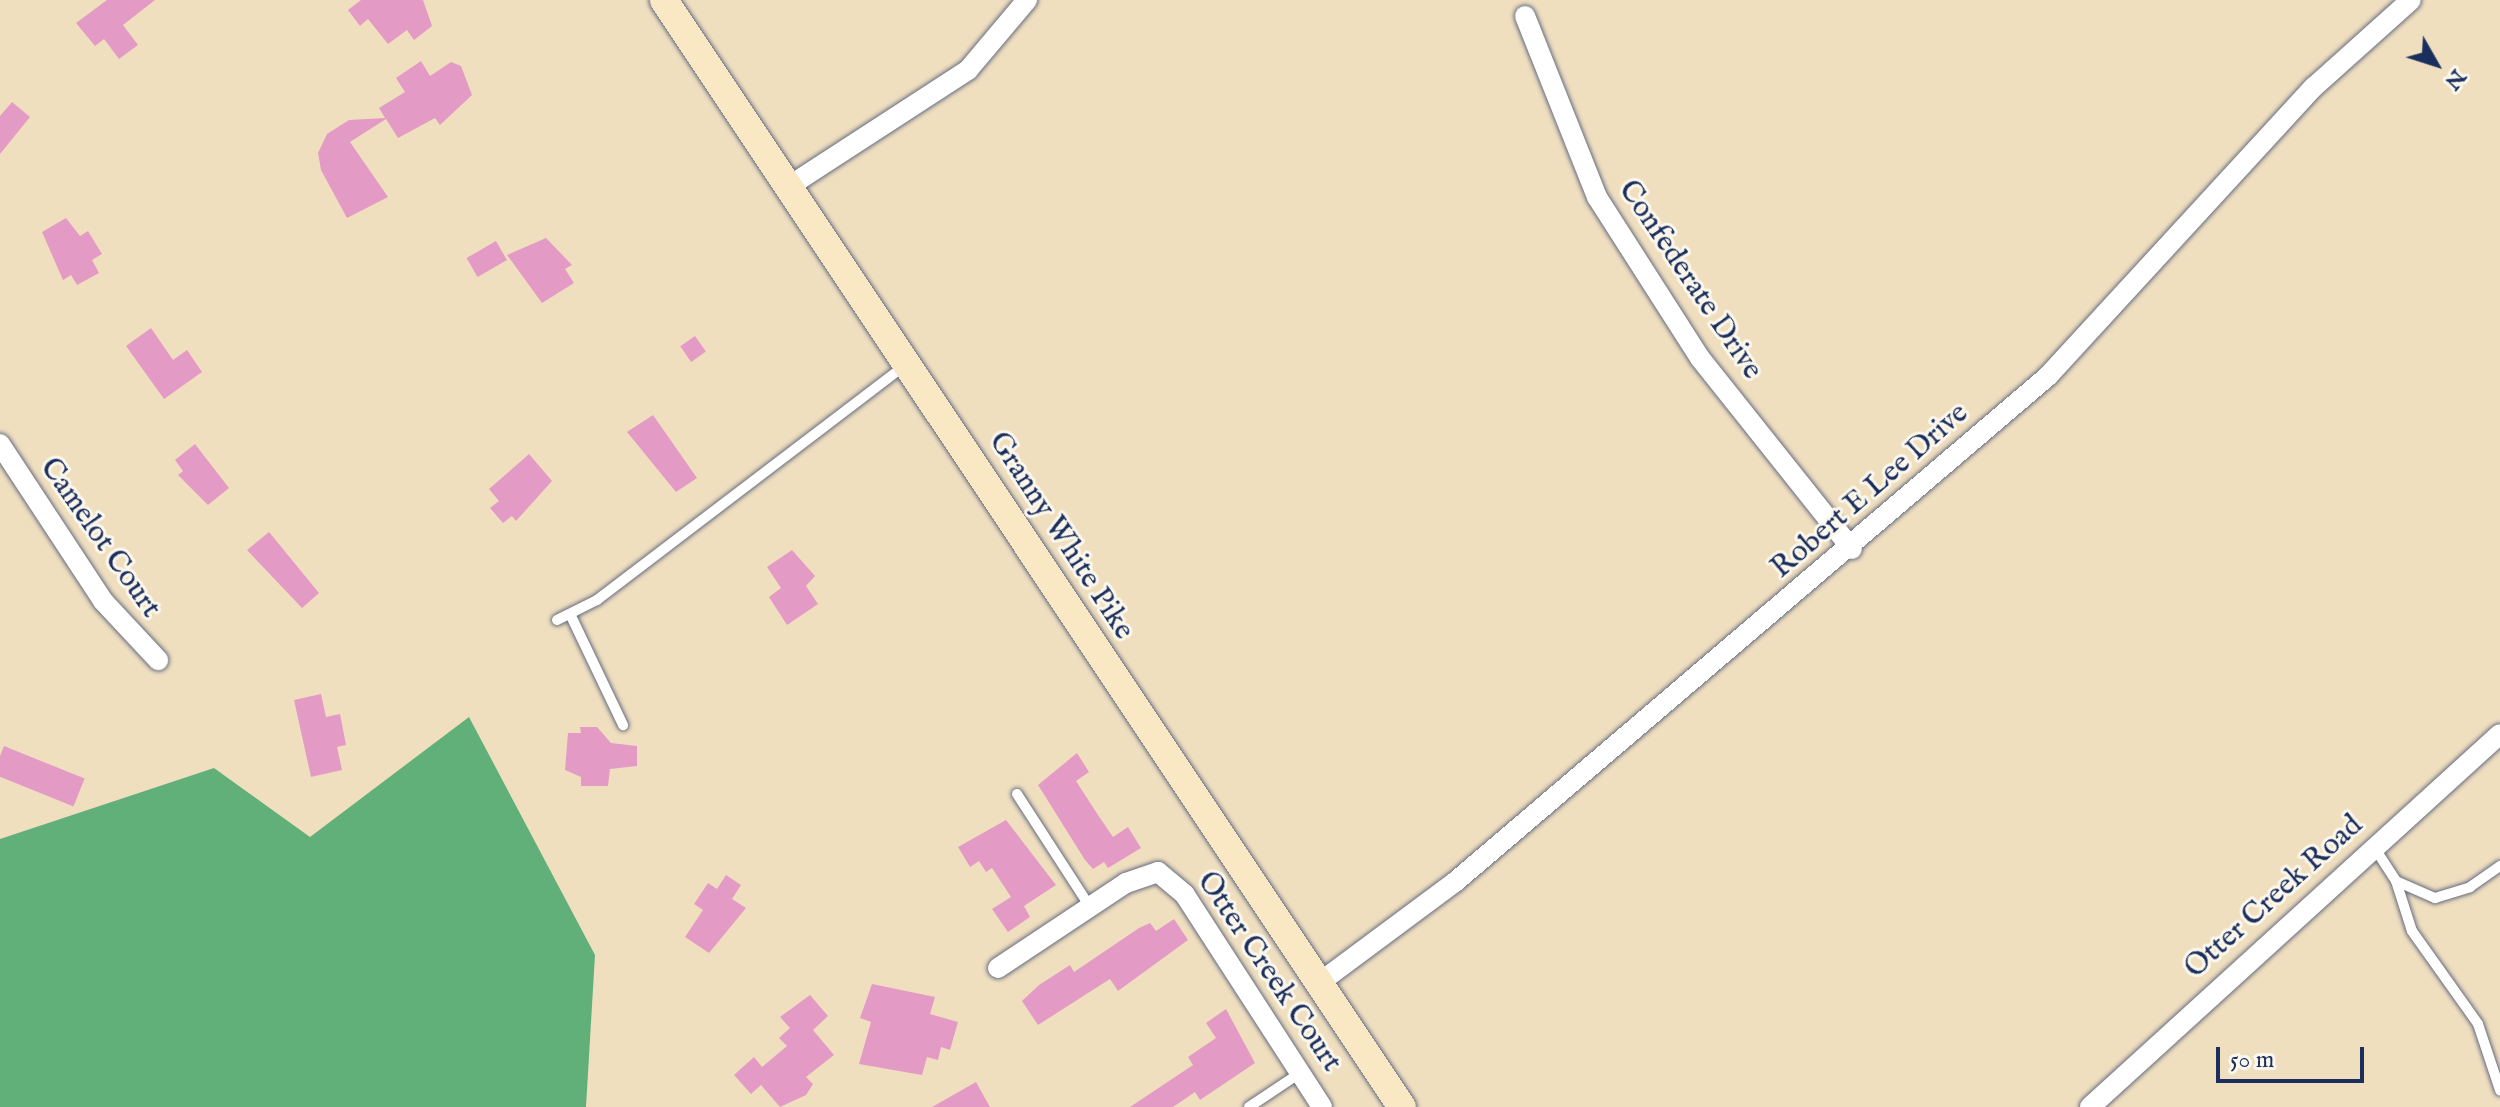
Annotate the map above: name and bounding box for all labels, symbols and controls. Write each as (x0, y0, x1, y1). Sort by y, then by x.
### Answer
north arrow (2396, 24, 2476, 104)
text: N (2438, 63, 2472, 95)
street label: Confederate Drive (1610, 174, 1770, 386)
street label: Robert E Lee Drive (1764, 396, 1976, 586)
street label: Granny White Pike (980, 425, 1142, 647)
street label: Camelot Court (32, 451, 168, 625)
street label: Otter Creek Road (2178, 808, 2370, 986)
street label: Otter Creek Court (1189, 865, 1349, 1079)
scale bar (2220, 1031, 2368, 1081)
text: 50 m (2230, 1045, 2274, 1076)

